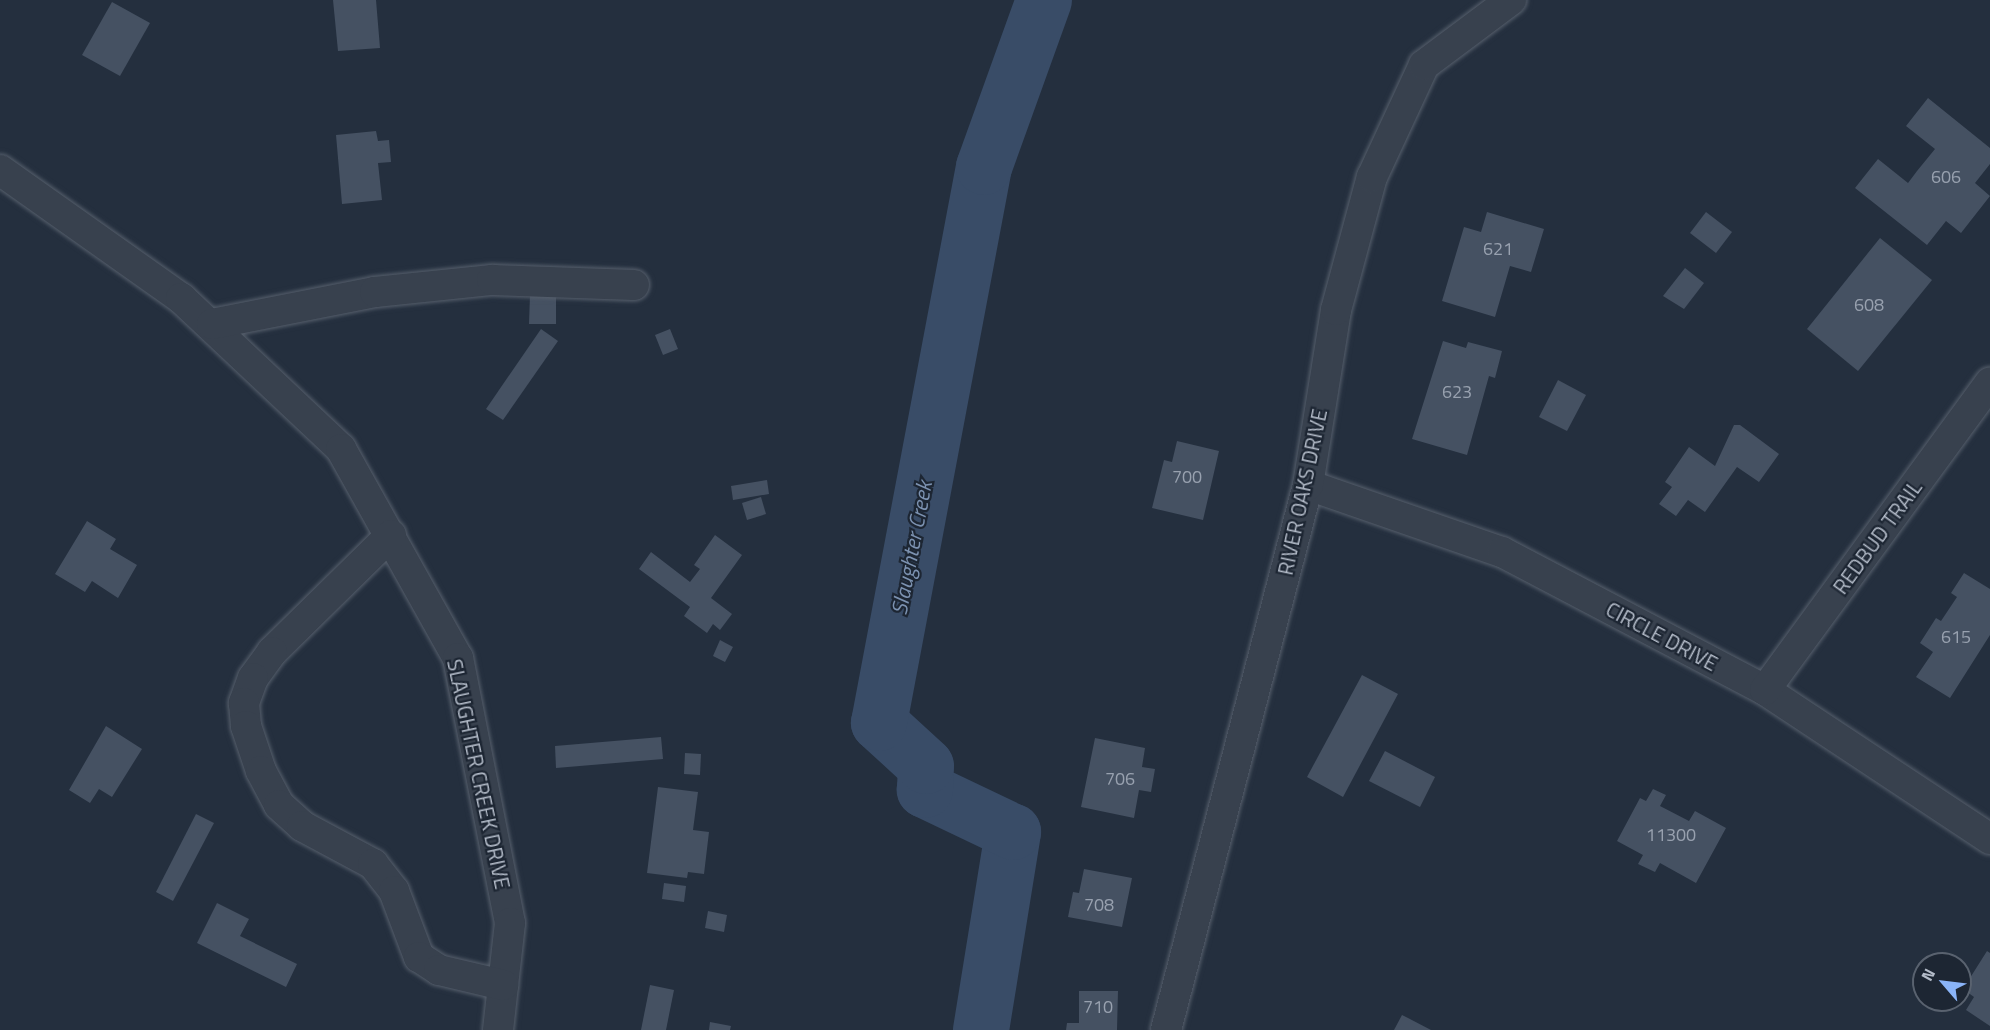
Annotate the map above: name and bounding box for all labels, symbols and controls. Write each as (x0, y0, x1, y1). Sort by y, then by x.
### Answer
house number: 606 (1931, 166, 1961, 188)
house number: 621 (1483, 238, 1513, 260)
house number: 608 (1854, 294, 1884, 316)
house number: 623 (1442, 381, 1472, 403)
street label: RIVER OAKS DRIVE (1272, 407, 1332, 577)
house number: 700 (1172, 466, 1202, 488)
street label: REDBUD TRAIL (1827, 475, 1927, 599)
water label: Slaughter Creek (886, 479, 938, 617)
street label: CIRCLE DRIVE (1602, 596, 1722, 676)
house number: 615 (1941, 626, 1971, 648)
street label: SLAUGHTER CREEK DRIVE (442, 657, 516, 891)
house number: 706 (1105, 768, 1135, 790)
house number: 11300 (1646, 824, 1696, 846)
house number: 708 (1084, 894, 1114, 916)
north arrow (1912, 952, 1972, 1012)
text: N (1915, 964, 1941, 985)
house number: 710 (1083, 996, 1113, 1018)

